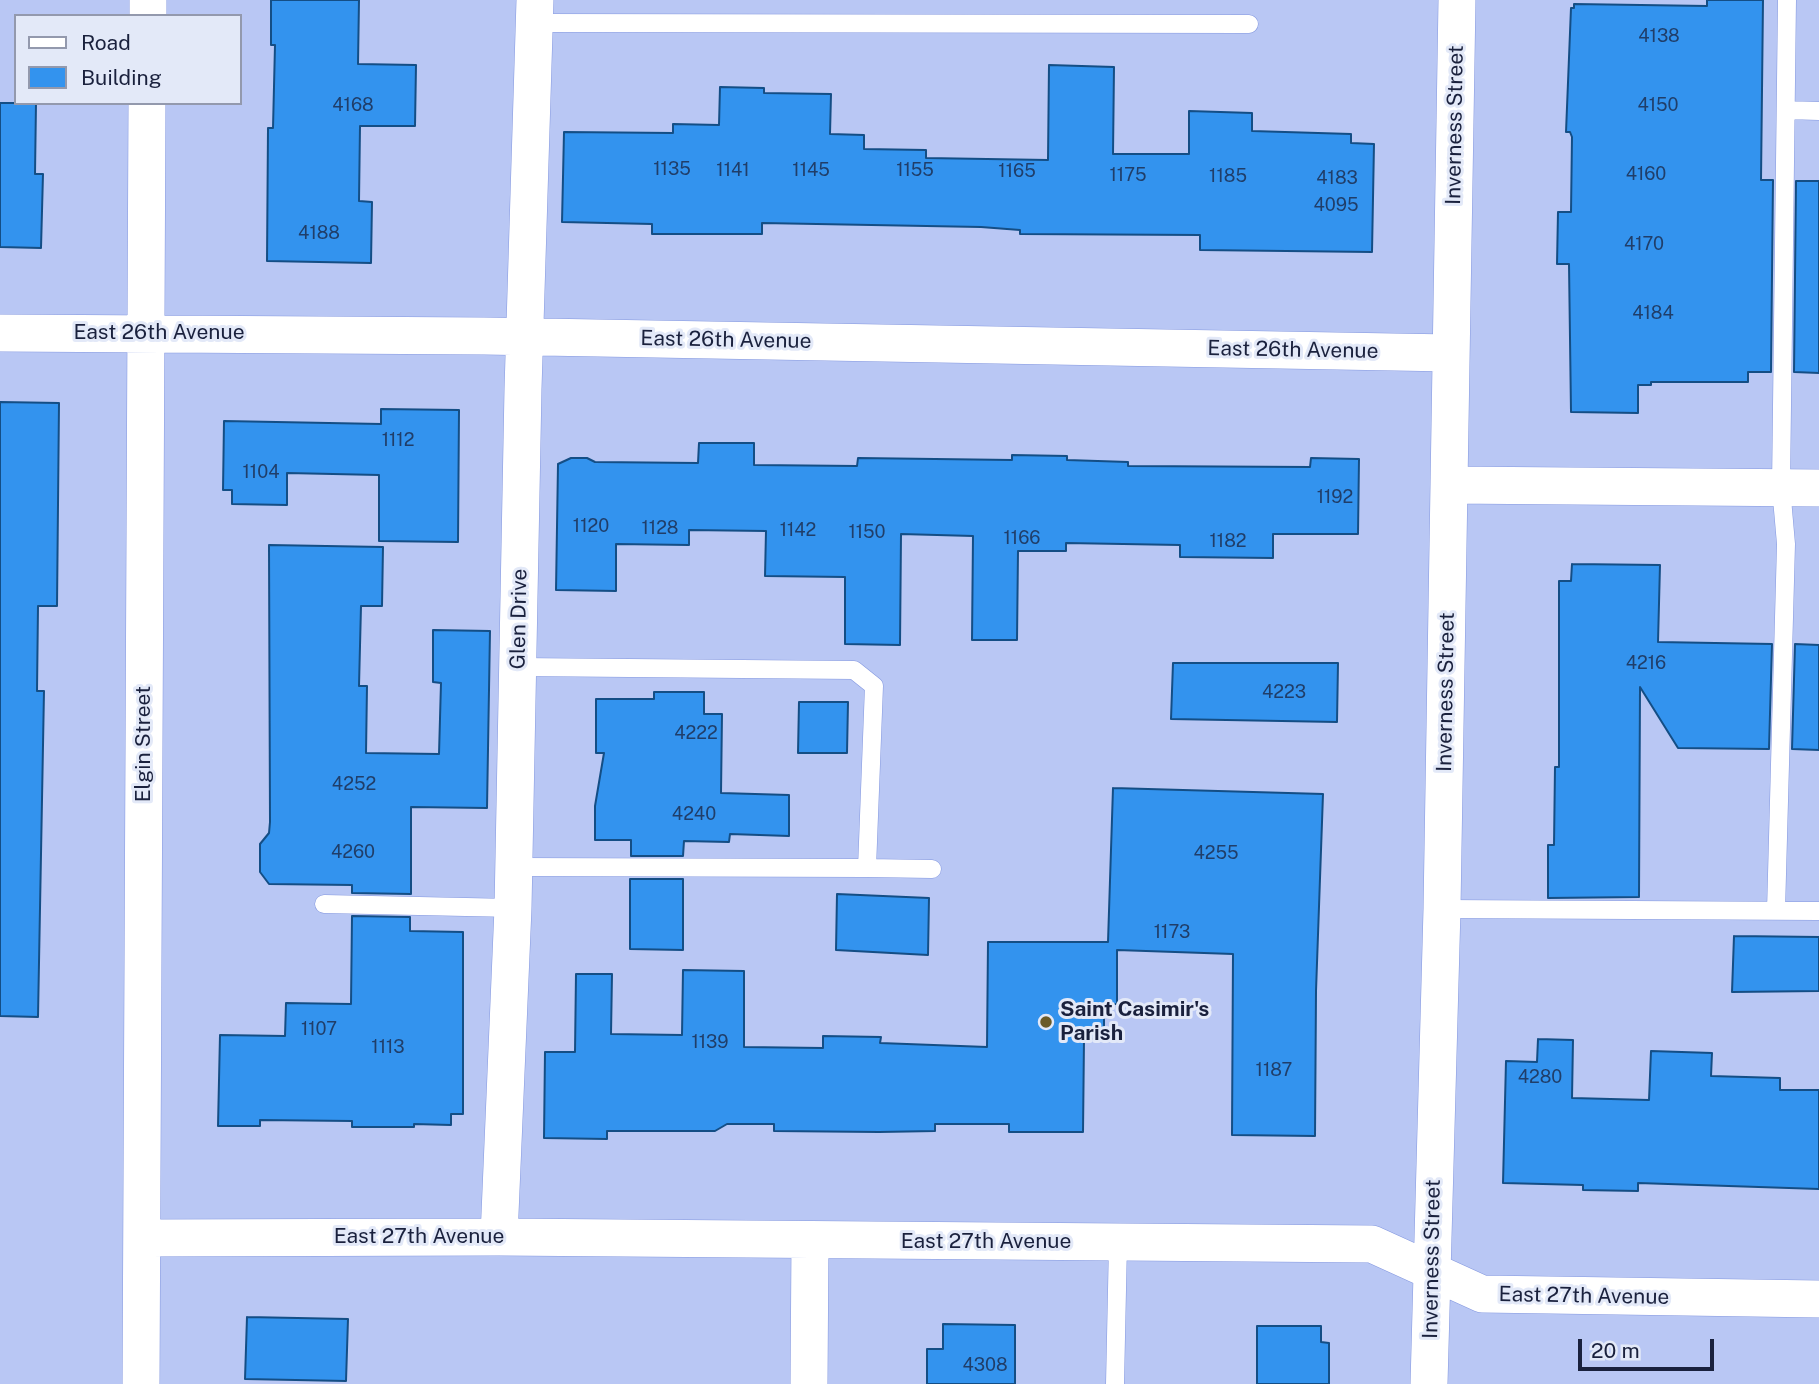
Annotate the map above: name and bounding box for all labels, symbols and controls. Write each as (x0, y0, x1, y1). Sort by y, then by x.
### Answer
legend (14, 14, 242, 105)
house number: 4138 (1638, 25, 1680, 47)
text: Road (81, 30, 131, 55)
street label: Inverness Street (1441, 45, 1469, 205)
text: Building (81, 65, 162, 90)
house number: 4168 (332, 94, 374, 116)
house number: 4150 (1637, 94, 1679, 116)
house number: 1135 (653, 158, 691, 180)
house number: 1141 (716, 159, 750, 181)
house number: 1145 (792, 159, 830, 181)
house number: 1155 (896, 159, 934, 181)
house number: 1165 (998, 160, 1036, 182)
house number: 4160 (1626, 163, 1666, 185)
house number: 1175 (1110, 164, 1146, 186)
house number: 1185 (1209, 165, 1247, 187)
house number: 4183 (1316, 167, 1358, 189)
house number: 4095 (1314, 194, 1358, 216)
house number: 4188 (298, 222, 340, 244)
house number: 4170 (1624, 233, 1664, 255)
house number: 4184 (1632, 302, 1674, 324)
street label: East 26th Avenue (73, 320, 245, 346)
street label: East 26th Avenue (640, 326, 812, 354)
street label: East 26th Avenue (1207, 336, 1379, 364)
house number: 1112 (382, 429, 414, 451)
house number: 1104 (243, 461, 279, 483)
house number: 1192 (1317, 486, 1353, 508)
house number: 1120 (573, 515, 609, 537)
house number: 1128 (641, 517, 679, 539)
house number: 1142 (780, 519, 816, 541)
house number: 1150 (848, 521, 886, 543)
house number: 1166 (1004, 527, 1040, 549)
house number: 1182 (1209, 530, 1247, 552)
street label: Glen Drive (506, 568, 532, 670)
street label: Inverness Street (1432, 612, 1460, 772)
house number: 4216 (1626, 652, 1666, 674)
house number: 4223 (1262, 681, 1306, 703)
street label: Elgin Street (131, 686, 157, 802)
house number: 4222 (674, 722, 718, 744)
house number: 4252 (332, 773, 376, 795)
house number: 4240 (672, 803, 716, 825)
house number: 4260 (331, 841, 375, 863)
house number: 4255 (1193, 842, 1239, 864)
house number: 1173 (1154, 921, 1190, 943)
place label: Saint Casimir's Parish (1060, 997, 1209, 1047)
marker: Saint Casimir's Parish (1038, 1014, 1054, 1030)
house number: 1107 (301, 1018, 337, 1040)
house number: 1139 (691, 1031, 729, 1053)
house number: 1113 (371, 1036, 405, 1058)
house number: 1187 (1256, 1059, 1292, 1081)
house number: 4280 (1518, 1066, 1562, 1088)
street label: Inverness Street (1418, 1179, 1446, 1339)
street label: East 27th Avenue (334, 1224, 504, 1250)
street label: East 27th Avenue (901, 1229, 1071, 1255)
street label: East 27th Avenue (1498, 1282, 1670, 1310)
scale bar (1581, 1324, 1717, 1368)
text: 20 m (1591, 1338, 1640, 1363)
house number: 4308 (962, 1354, 1008, 1376)

